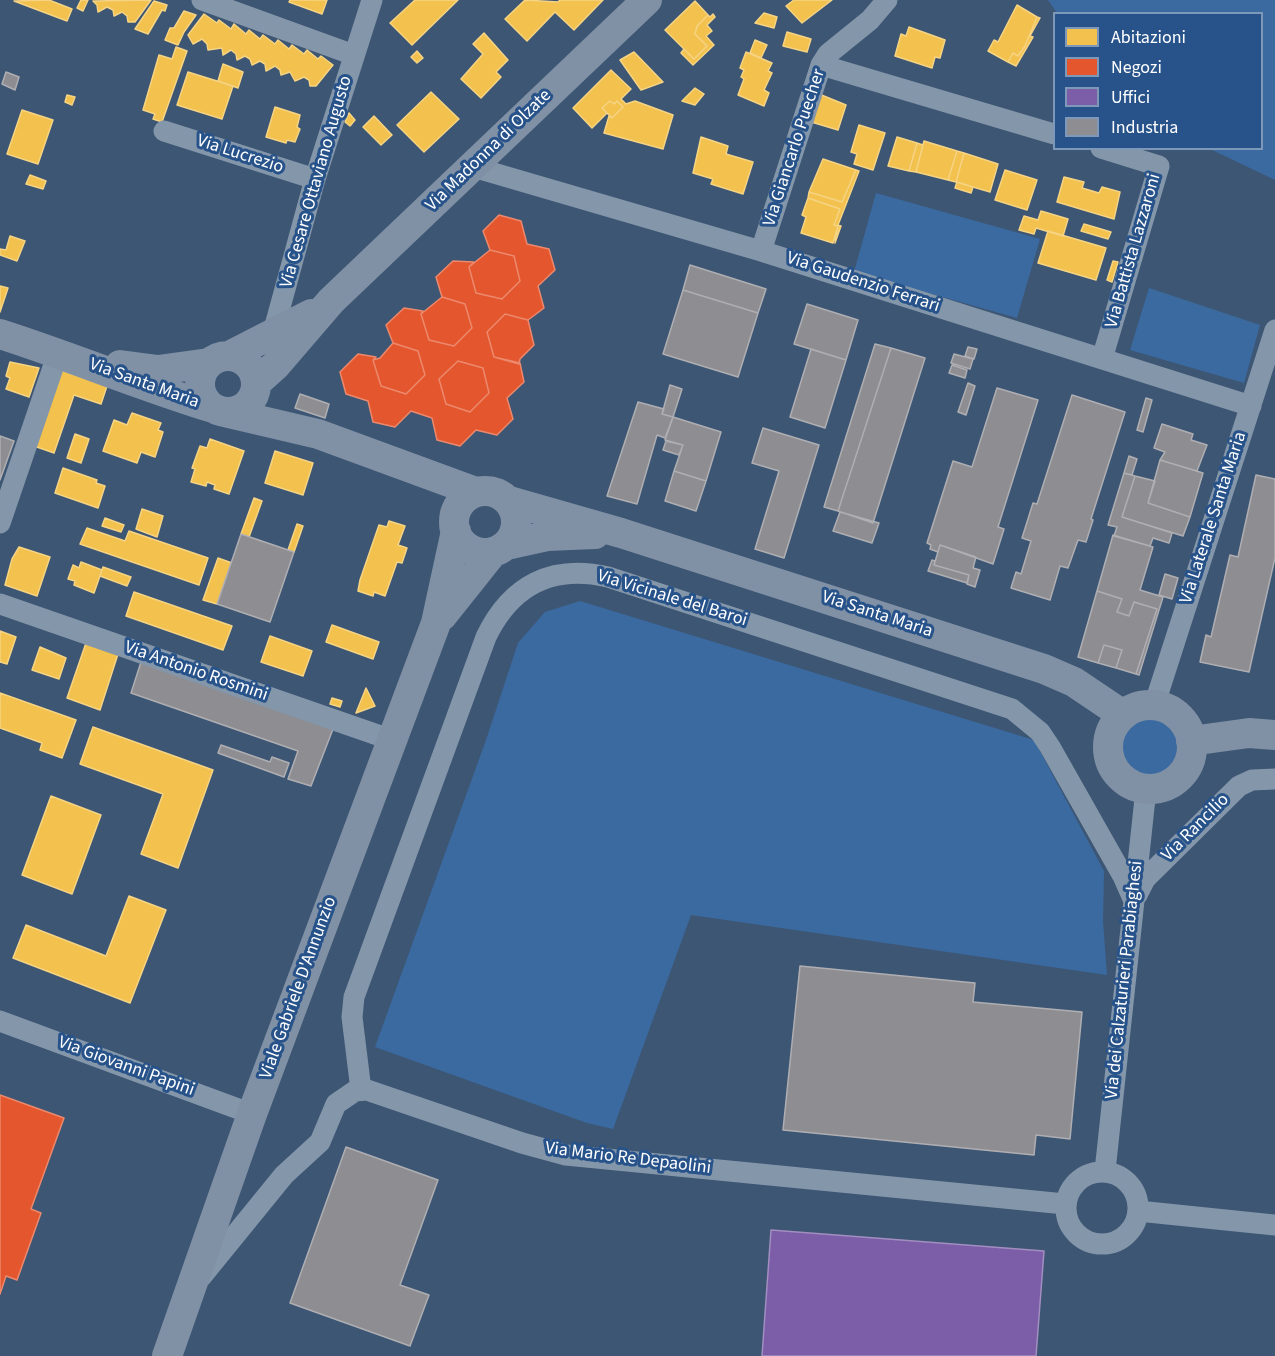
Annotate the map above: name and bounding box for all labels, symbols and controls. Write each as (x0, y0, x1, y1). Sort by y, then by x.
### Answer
legend (1053, 12, 1263, 150)
text: Abitazioni (1111, 25, 1186, 50)
text: Negozi (1111, 55, 1162, 80)
street label: Via Giancarlo Puecher (759, 67, 831, 229)
street label: Via Cesare Ottaviano Augusto (276, 74, 358, 290)
text: Uffici (1111, 85, 1150, 110)
street label: Via Madonna di Olzate (422, 86, 556, 216)
text: Industria (1111, 115, 1178, 140)
street label: Via Lucrezio (194, 131, 286, 179)
street label: Via Battista Lazzaroni (1102, 171, 1166, 331)
street label: Via Gaudenzio Ferrari (784, 248, 942, 318)
street label: Via Santa Maria (86, 354, 202, 414)
street label: Via Laterale Santa Maria (1176, 429, 1252, 607)
street label: Via Vicinale del Baroi (594, 566, 750, 632)
street label: Via Santa Maria (819, 587, 935, 643)
street label: Via Antonio Rosmini (121, 637, 271, 707)
street label: Via Rancilio (1158, 790, 1234, 866)
street label: Via dei Calzaturieri Parabiaghesi (1102, 860, 1148, 1100)
street label: Viale Gabriele D'Annunzio (256, 894, 342, 1082)
street label: Via Giovanni Papini (55, 1032, 197, 1102)
street label: Via Mario Re Depaolini (544, 1138, 712, 1180)

